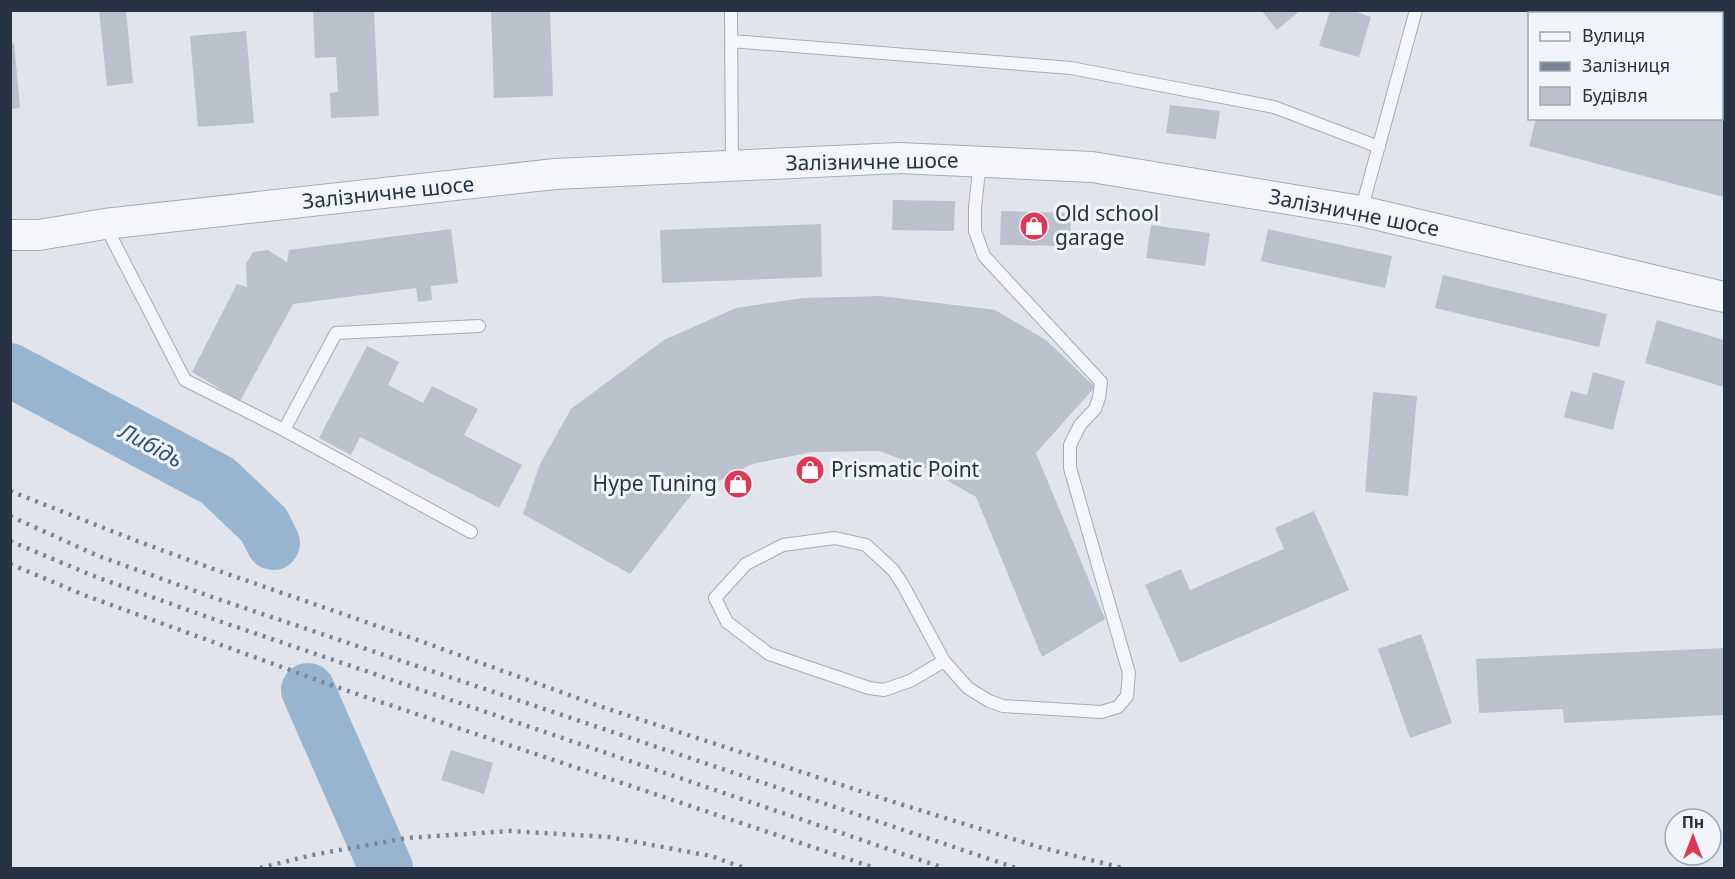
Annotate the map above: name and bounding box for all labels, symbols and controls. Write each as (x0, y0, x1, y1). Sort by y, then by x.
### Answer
legend (1528, 12, 1723, 120)
text: Вулиця (1582, 23, 1645, 47)
text: Залізниця (1582, 53, 1670, 77)
text: Будівля (1582, 83, 1648, 107)
street label: Залізничне шосе (785, 145, 959, 177)
street label: Залізничне шосе (300, 169, 475, 215)
street label: Залізничне шосе (1267, 182, 1442, 242)
place label: Old school garage (1055, 199, 1159, 251)
shop icon: Old school garage (1018, 210, 1050, 242)
water label: Либідь (113, 414, 189, 473)
shop icon: Prismatic Point (794, 454, 826, 486)
place label: Prismatic Point (831, 455, 980, 483)
shop icon: Hype Tuning (722, 468, 754, 500)
place label: Hype Tuning (593, 469, 717, 497)
north arrow (1663, 807, 1723, 867)
text: Пн (1682, 811, 1704, 833)

